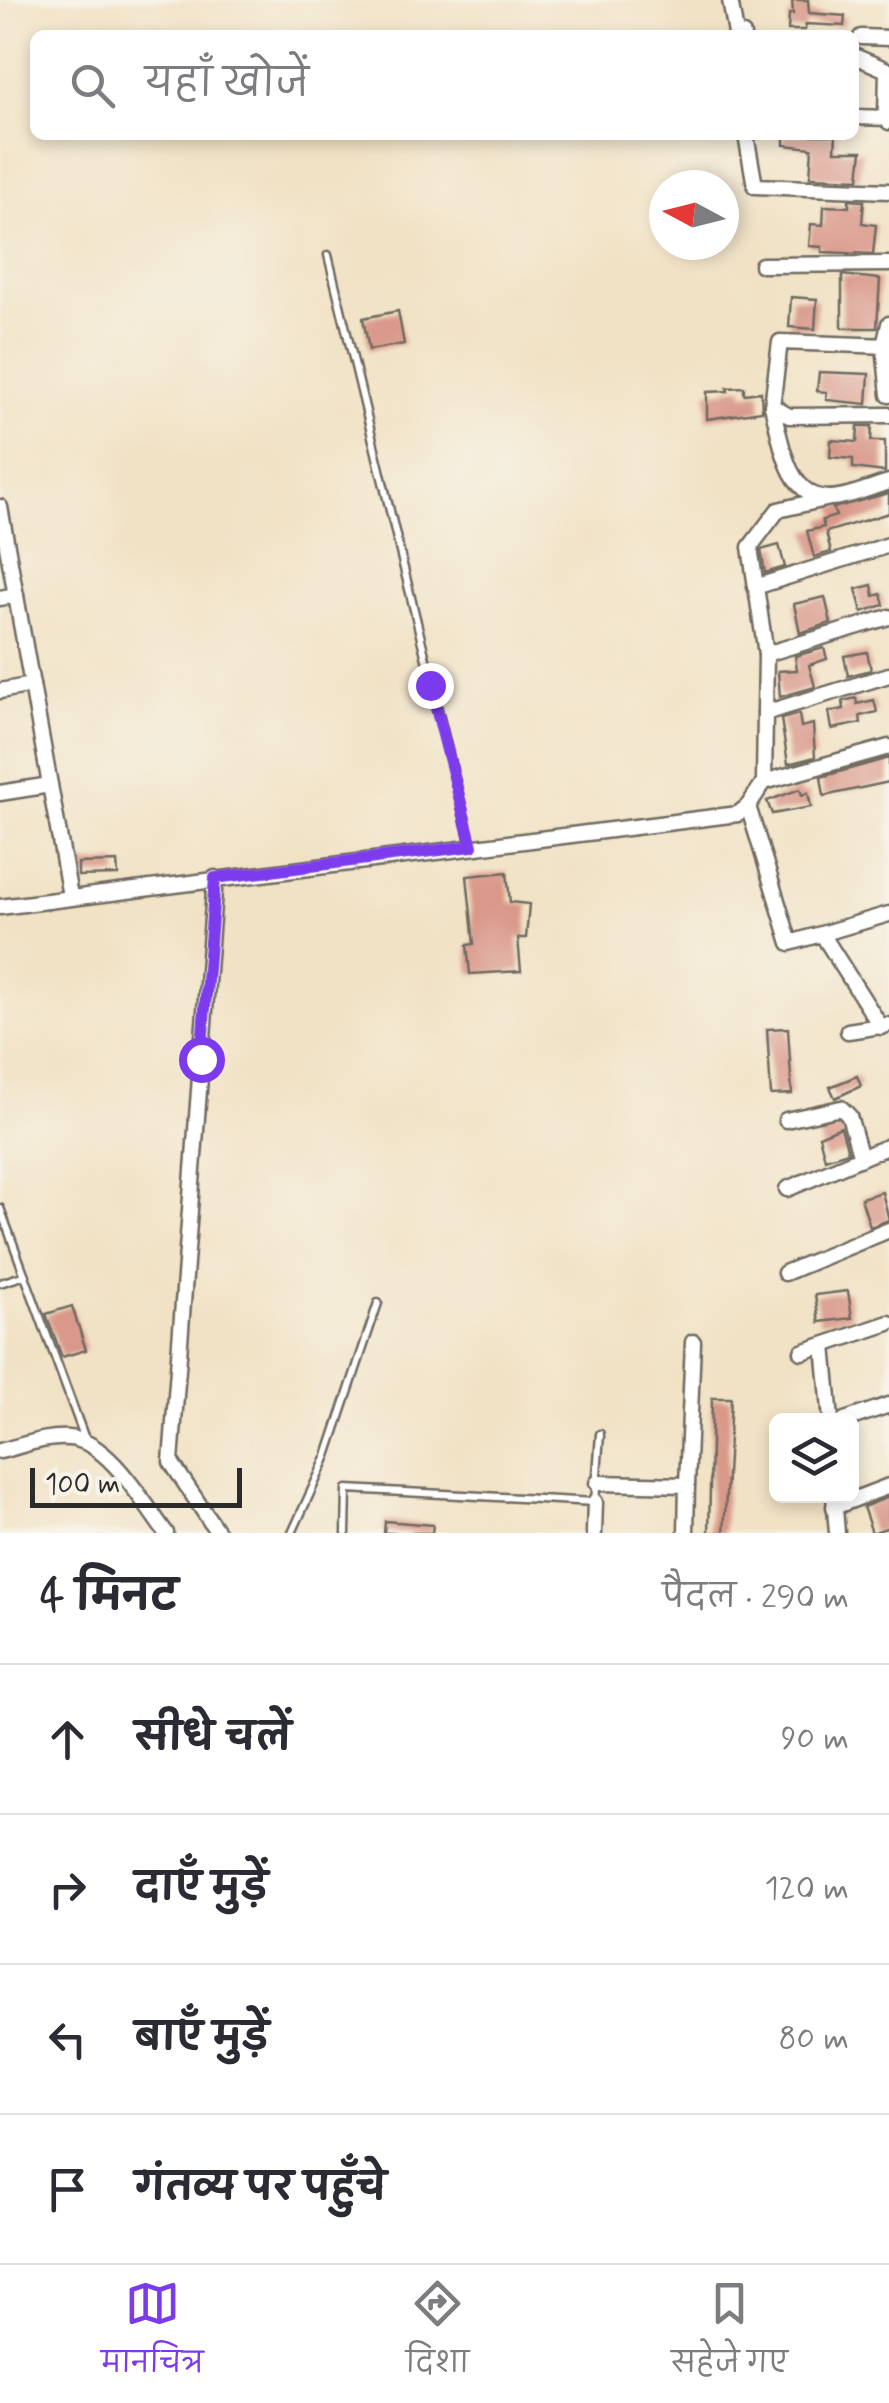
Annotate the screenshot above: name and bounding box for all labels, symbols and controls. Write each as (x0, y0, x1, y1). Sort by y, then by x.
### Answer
search box (30, 30, 859, 140)
icon: search (65, 58, 120, 113)
text: यहाँ खोजें (145, 60, 309, 109)
north arrow (649, 170, 739, 260)
route end (408, 663, 454, 709)
route start (179, 1037, 225, 1083)
map controls (769, 1413, 859, 1503)
button: layers (769, 1413, 859, 1503)
scale bar (30, 1463, 242, 1508)
text: 100 m (45, 1467, 120, 1504)
text: 4 मिनट (40, 1570, 178, 1625)
text: पैदल · 290 m (662, 1577, 849, 1619)
icon: ahead (40, 1712, 95, 1767)
text: सीधे चलें (135, 1714, 291, 1763)
text: 90 m (781, 1718, 849, 1760)
icon: right (40, 1862, 95, 1917)
text: दाएँ मुड़ें (135, 1864, 268, 1913)
text: 120 m (764, 1868, 849, 1910)
icon: left (40, 2012, 95, 2067)
text: बाएँ मुड़ें (135, 2014, 269, 2063)
text: 80 m (779, 2018, 849, 2060)
icon: arrive (40, 2162, 95, 2217)
text: गंतव्य पर पहुँचे (135, 2164, 387, 2213)
tab: मानचित्र (101, 2276, 204, 2393)
tab: दिशा (406, 2276, 469, 2393)
tab: सहेजे गए (671, 2276, 788, 2393)

